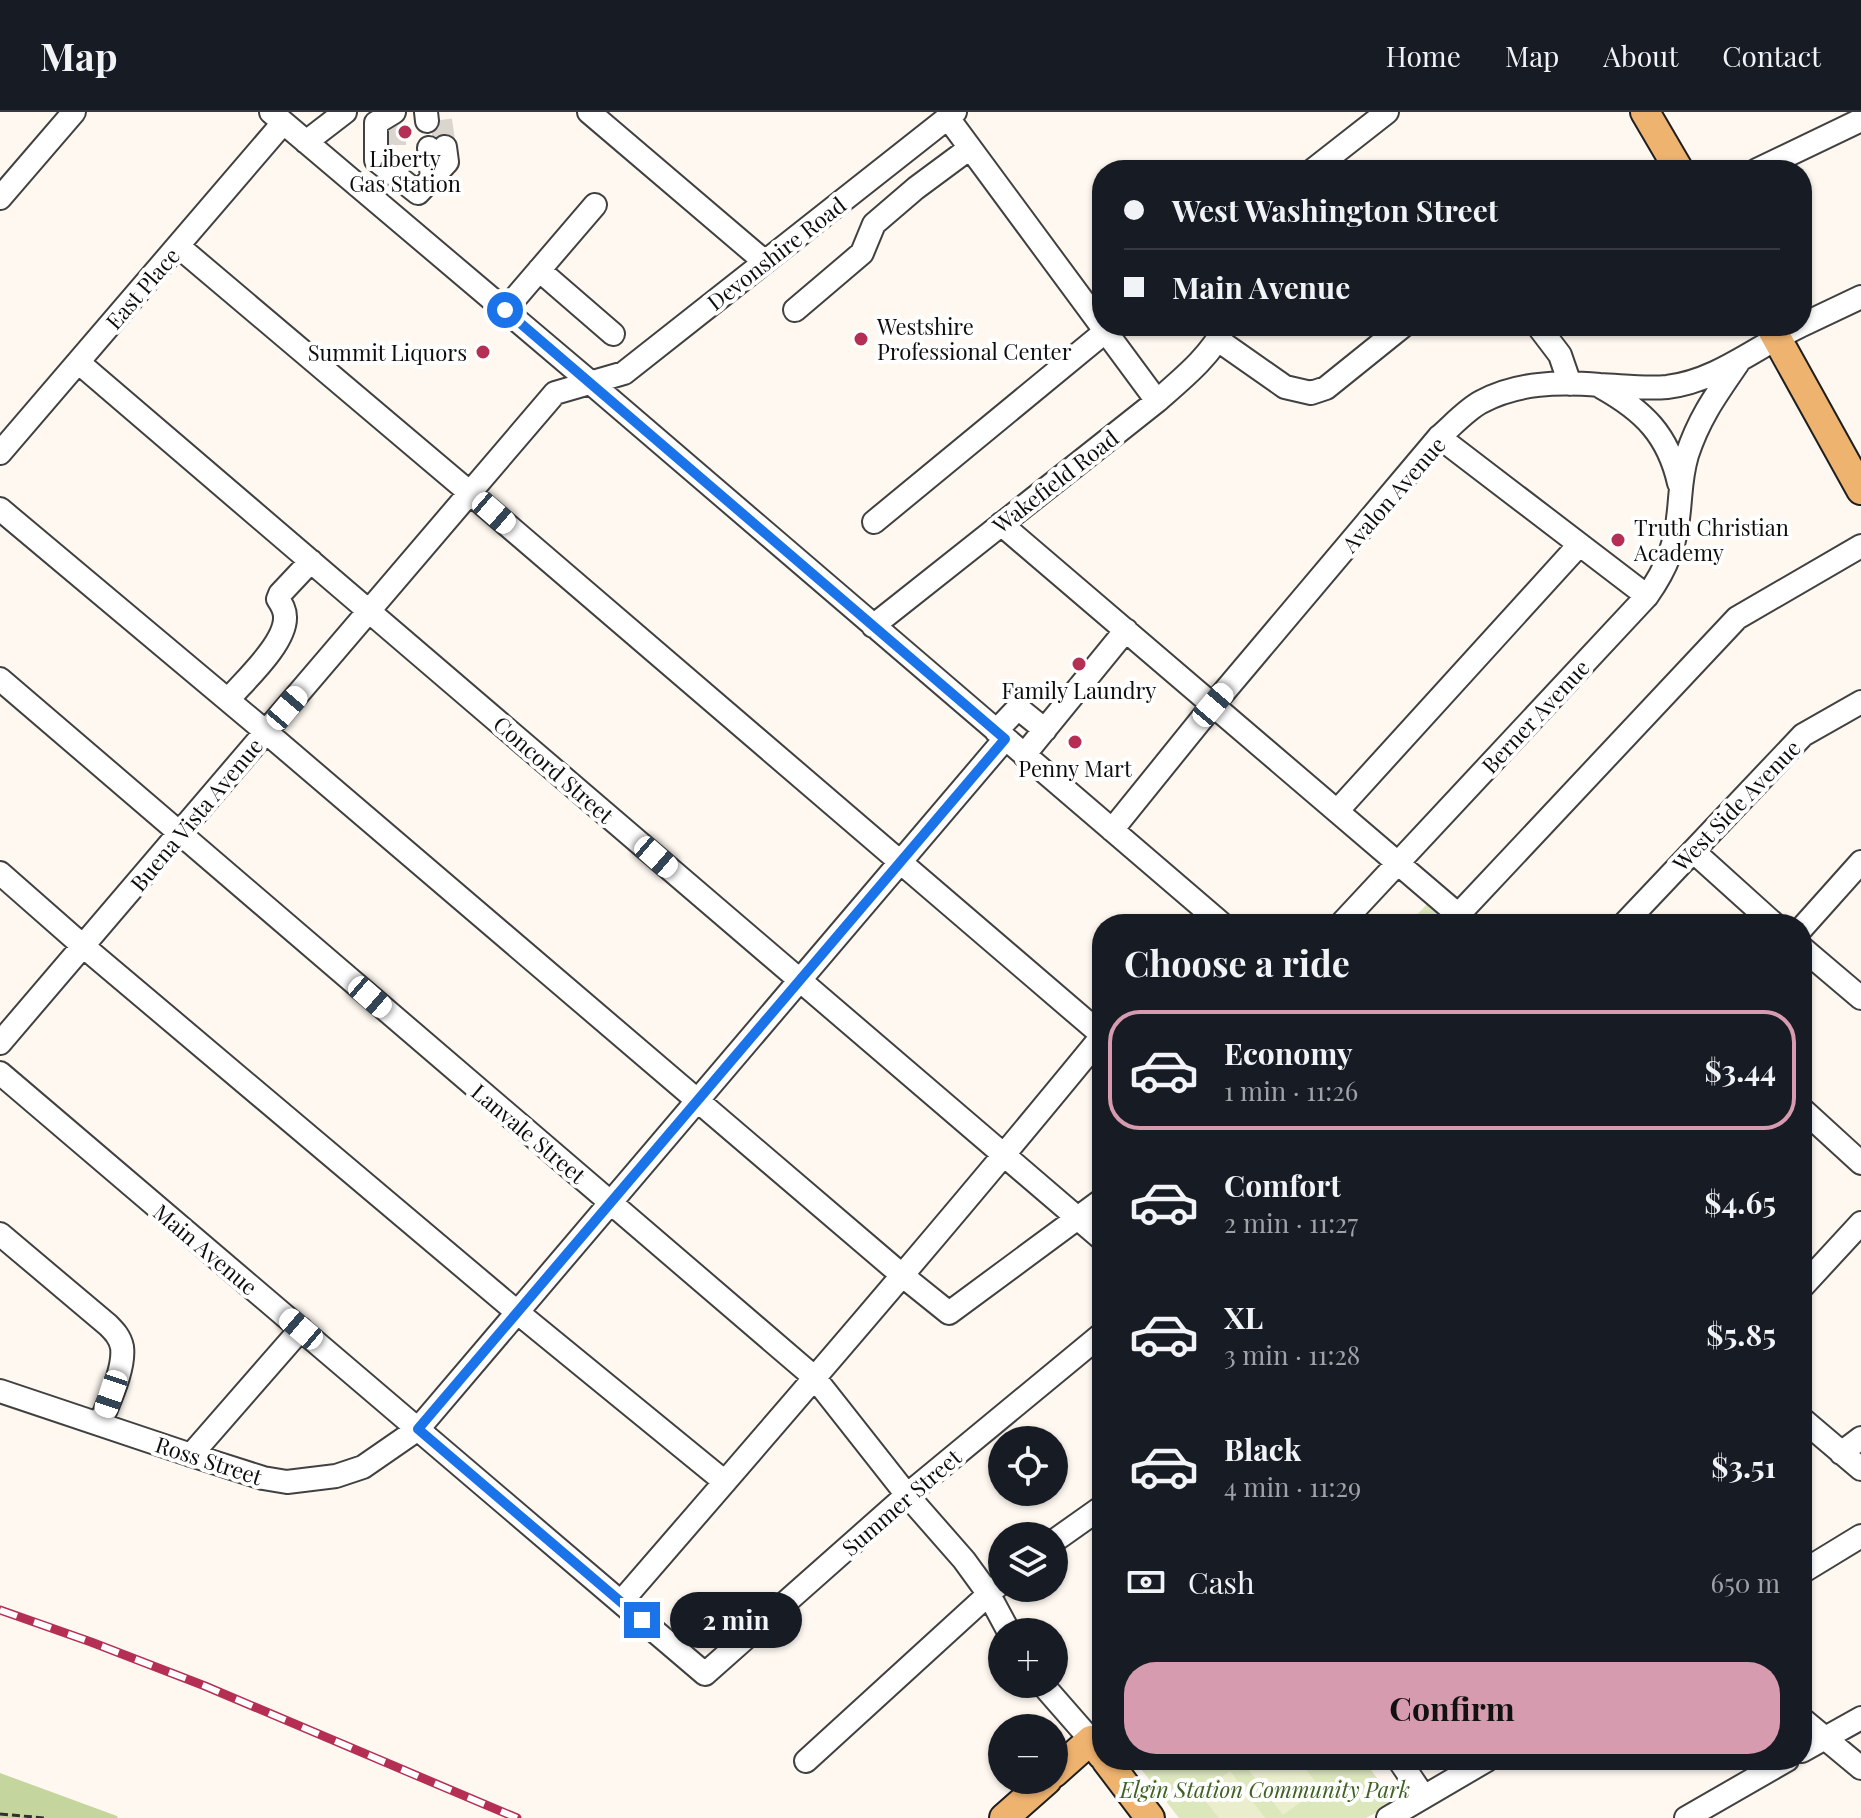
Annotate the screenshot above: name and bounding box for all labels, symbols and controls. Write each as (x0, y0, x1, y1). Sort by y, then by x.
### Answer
text: Map (40, 30, 117, 81)
text: Home (1386, 37, 1461, 74)
text: Map (1505, 37, 1559, 74)
text: About (1603, 37, 1678, 74)
text: Contact (1722, 37, 1821, 74)
marker: Liberty Gas Station (396, 123, 414, 141)
place label: Liberty Gas Station (349, 143, 461, 198)
street label: Devonshire Road (701, 189, 852, 317)
text: West Washington Street (1172, 190, 1498, 230)
street label: East Place (98, 241, 186, 335)
text: Main Avenue (1172, 267, 1350, 307)
route start (487, 292, 523, 328)
place label: Westshire Professional Center (876, 311, 1072, 366)
marker: Westshire Professional Center (852, 330, 870, 348)
place label: Summit Liquors (308, 337, 467, 367)
marker: Summit Liquors (474, 343, 492, 361)
street label: Wakefield Road (985, 422, 1124, 540)
street label: Avalon Avenue (1334, 430, 1452, 559)
car (468, 488, 520, 538)
place label: Truth Christian Academy (1633, 512, 1789, 567)
marker: Truth Christian Academy (1609, 531, 1627, 549)
street label: Berner Avenue (1474, 653, 1596, 779)
marker: Family Laundry (1070, 655, 1088, 673)
place label: Family Laundry (1002, 675, 1156, 705)
car (1188, 679, 1238, 731)
car (262, 682, 312, 734)
street label: Concord Street (488, 709, 621, 830)
street label: Buena Vista Avenue (123, 731, 269, 897)
marker: Penny Mart (1066, 733, 1084, 751)
street label: West Side Avenue (1665, 733, 1806, 878)
place label: Penny Mart (1018, 753, 1133, 783)
car (630, 832, 682, 882)
text: Choose a ride (1124, 938, 1350, 986)
car (344, 972, 396, 1022)
text: Economy (1224, 1033, 1353, 1073)
icon: car (1128, 1034, 1200, 1106)
text: $3.44 (1704, 1050, 1776, 1090)
text: 1 min · 11:26 (1224, 1073, 1358, 1108)
street label: Lanvale Street (466, 1076, 593, 1190)
text: Comfort (1224, 1165, 1341, 1205)
icon: car (1128, 1166, 1200, 1238)
text: $4.65 (1704, 1182, 1776, 1222)
street label: Main Avenue (148, 1197, 264, 1301)
text: 2 min · 11:27 (1224, 1205, 1358, 1240)
text: XL (1224, 1297, 1263, 1337)
icon: car (1128, 1298, 1200, 1370)
car (275, 1304, 327, 1354)
text: $5.85 (1706, 1314, 1776, 1354)
text: 3 min · 11:28 (1224, 1337, 1360, 1372)
car (92, 1367, 130, 1421)
map controls (988, 1426, 1068, 1794)
button: locate (988, 1426, 1068, 1506)
street label: Ross Street (152, 1429, 267, 1492)
text: Black (1224, 1429, 1301, 1469)
icon: car (1128, 1430, 1200, 1502)
street label: Summer Street (835, 1441, 968, 1562)
text: $3.51 (1711, 1446, 1776, 1486)
text: 4 min · 11:29 (1224, 1469, 1361, 1504)
button: layers (988, 1522, 1068, 1602)
icon: cash (1124, 1560, 1168, 1604)
text: Cash (1188, 1562, 1255, 1602)
text: 650 m (1711, 1565, 1780, 1600)
callout: 2 min (670, 1592, 802, 1648)
route end (624, 1602, 660, 1638)
text: 2 min (702, 1602, 770, 1637)
button: + (988, 1618, 1068, 1698)
button: Confirm (1124, 1662, 1780, 1754)
button: − (988, 1714, 1068, 1794)
park label: Elgin Station Community Park (1119, 1774, 1410, 1804)

